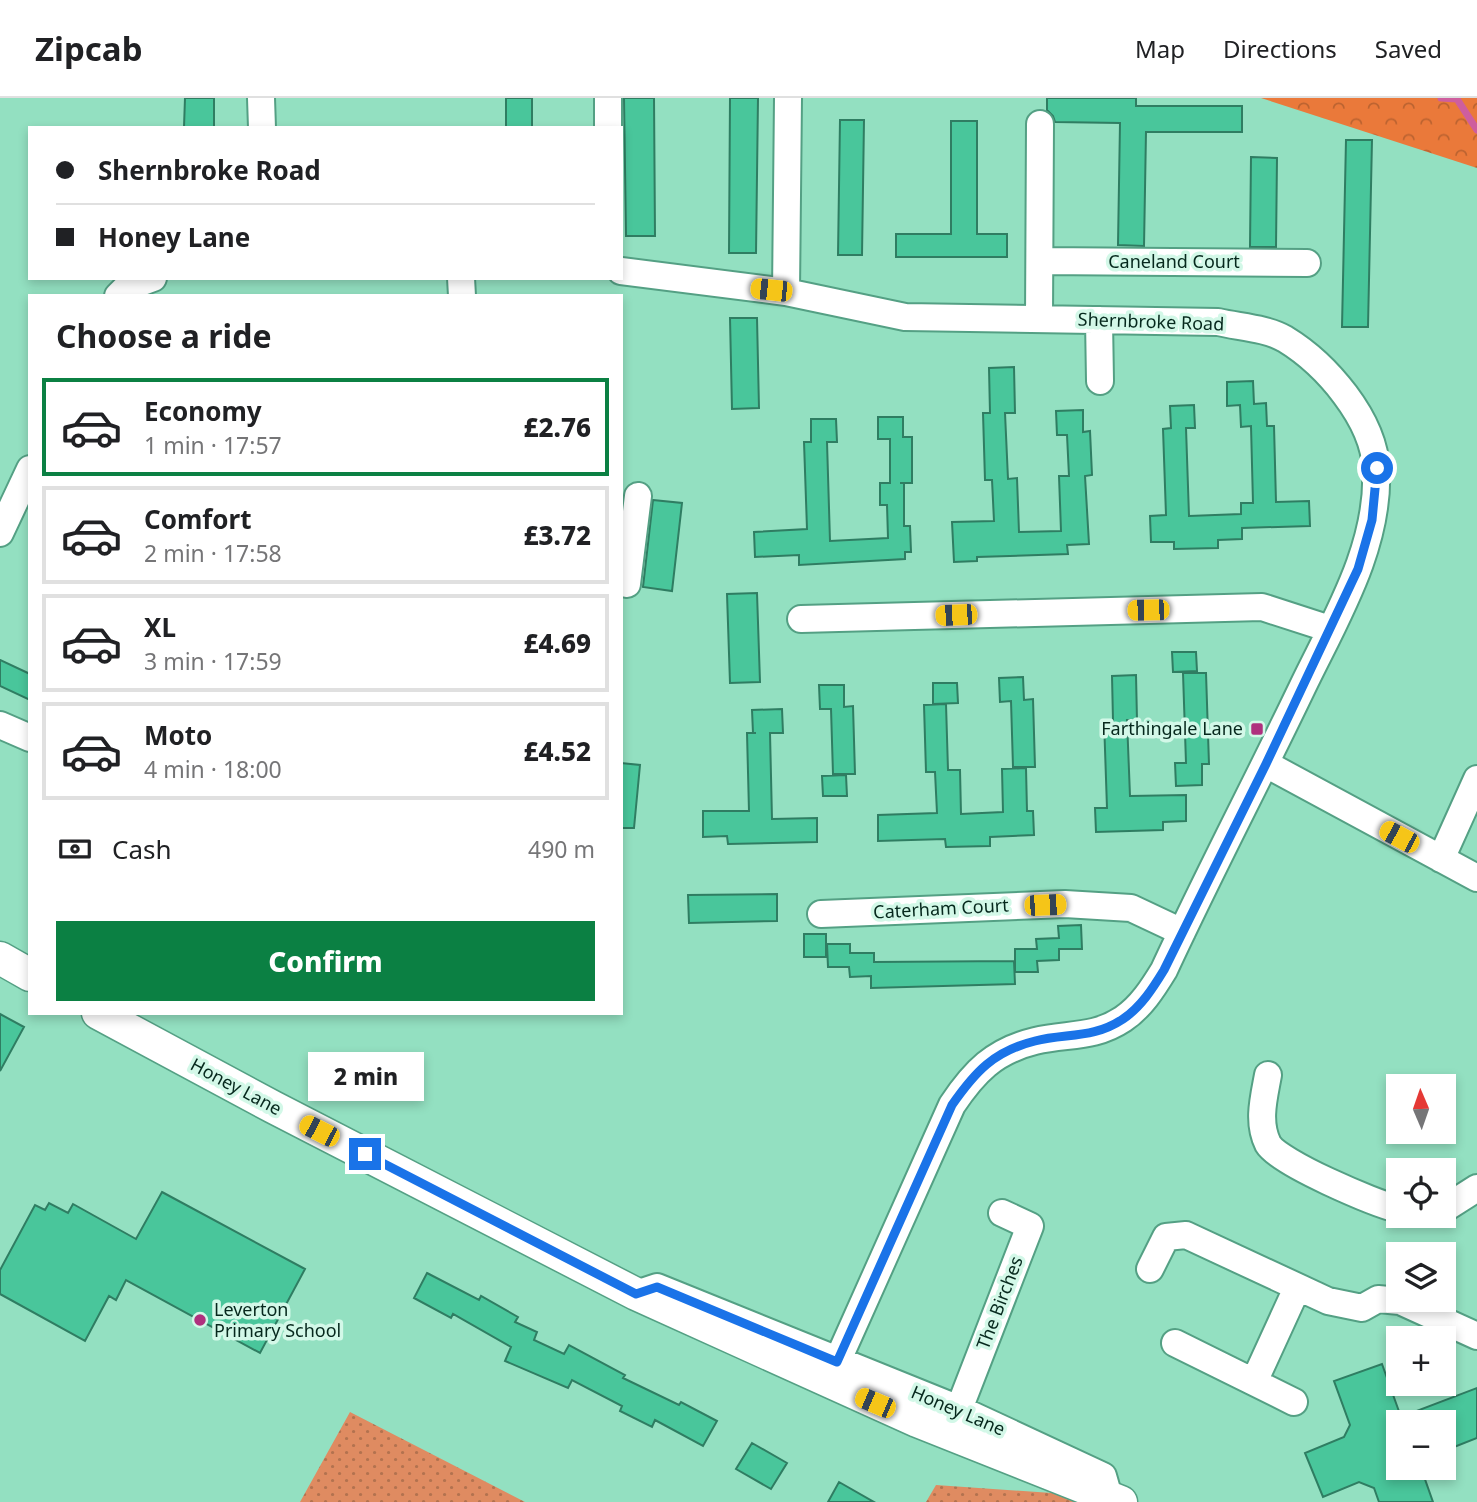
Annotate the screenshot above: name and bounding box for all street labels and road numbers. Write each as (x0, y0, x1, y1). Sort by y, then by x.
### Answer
street label: Caneland Court (1108, 249, 1240, 273)
street label: Shernbroke Road (1077, 306, 1225, 336)
street label: Caterham Court (873, 892, 1010, 924)
street label: Honey Lane (187, 1052, 286, 1120)
street label: The Birches (970, 1253, 1028, 1353)
street label: Honey Lane (908, 1380, 1009, 1441)

